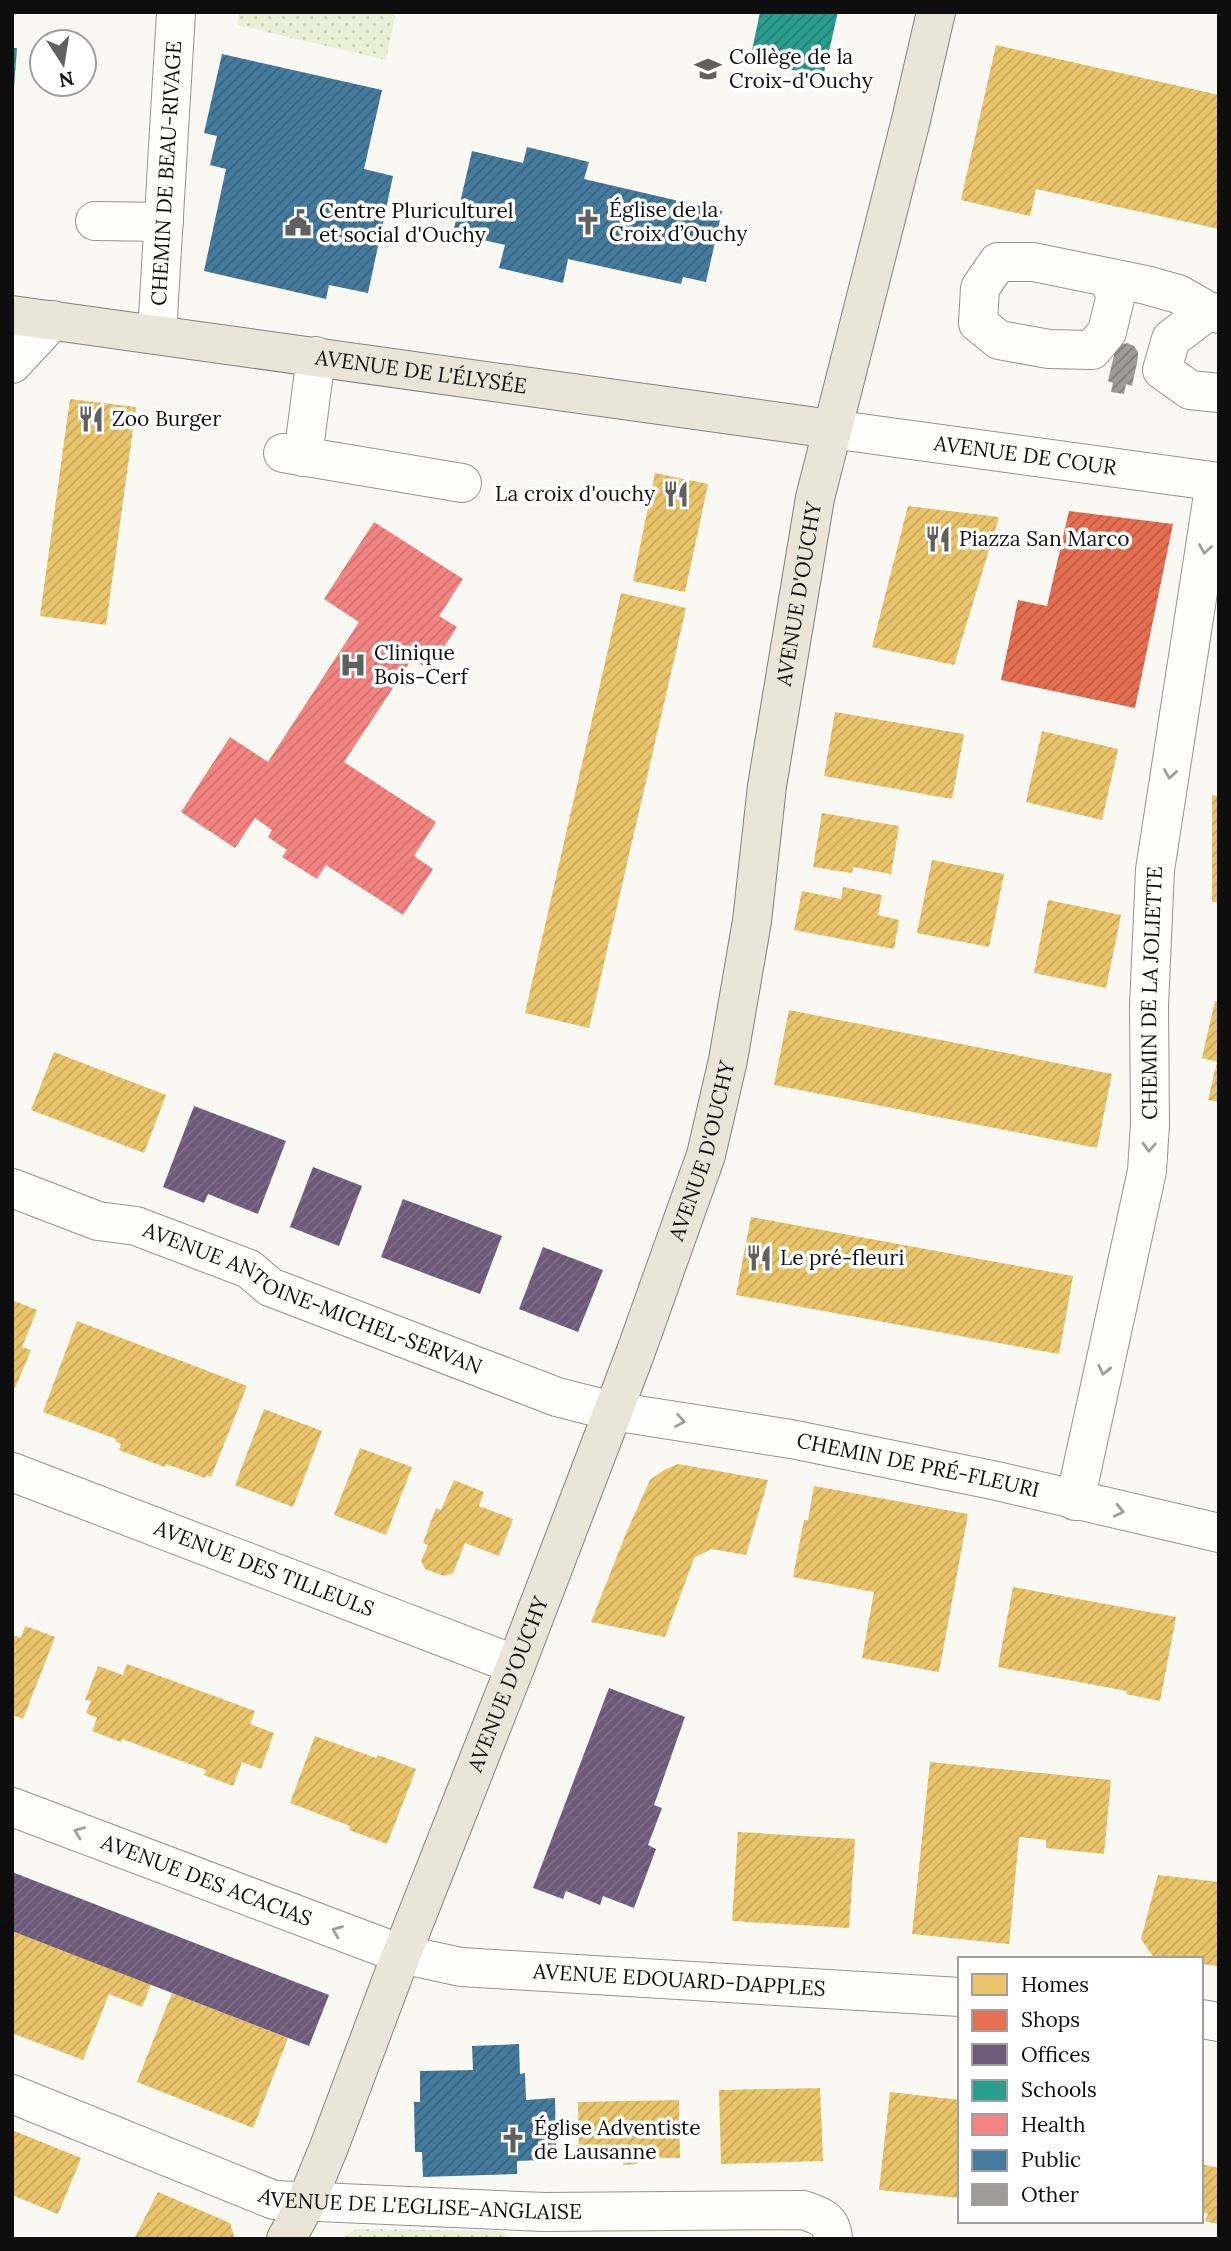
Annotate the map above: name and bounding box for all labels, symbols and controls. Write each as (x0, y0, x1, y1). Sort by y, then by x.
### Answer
north arrow (28, 28, 98, 98)
street label: CHEMIN DE BEAU-RIVAGE (145, 40, 187, 307)
place label: Collège de la Croix-d'Ouchy (729, 43, 873, 94)
school or university icon: Collège de la Croix-d'Ouchy (693, 54, 723, 84)
text: N (57, 66, 76, 93)
place label: Église de la Croix d’Ouchy (609, 196, 747, 247)
place label: Centre Pluriculturel et social d'Ouchy (319, 197, 514, 248)
church icon: Église de la Croix d’Ouchy (573, 207, 603, 237)
public building icon: Centre Pluriculturel et social d'Ouchy (283, 208, 313, 238)
street label: AVENUE DE L'ÉLYSÉE (313, 343, 529, 400)
restaurant icon: Zoo Burger (76, 404, 106, 434)
place label: Zoo Burger (112, 405, 221, 432)
street label: AVENUE DE COUR (931, 429, 1119, 481)
restaurant icon: La croix d'ouchy (661, 479, 691, 509)
place label: La croix d'ouchy (495, 480, 655, 507)
street label: AVENUE D'OUCHY (770, 499, 827, 689)
restaurant icon: Piazza San Marco (923, 524, 953, 554)
place label: Piazza San Marco (959, 525, 1130, 552)
one-way arrow (1197, 543, 1212, 555)
place label: Clinique Bois-Cerf (374, 639, 469, 690)
hospital icon: Clinique Bois-Cerf (338, 650, 368, 680)
one-way arrow (1163, 768, 1178, 780)
street label: CHEMIN DE LA JOLIETTE (1135, 866, 1168, 1120)
street label: AVENUE D'OUCHY (662, 1058, 740, 1245)
one-way arrow (1141, 1142, 1156, 1153)
street label: AVENUE ANTOINE-MICHEL-SERVAN (138, 1216, 486, 1380)
restaurant icon: Le pré-fleuri (744, 1243, 774, 1273)
place label: Le pré-fleuri (780, 1244, 904, 1271)
one-way arrow (1098, 1364, 1112, 1376)
one-way arrow (674, 1413, 686, 1428)
street label: CHEMIN DE PRÉ-FLEURI (794, 1426, 1042, 1503)
one-way arrow (1113, 1502, 1125, 1517)
street label: AVENUE DES TILLEULS (150, 1513, 378, 1622)
street label: AVENUE D'OUCHY (461, 1592, 554, 1777)
one-way arrow (73, 1827, 85, 1841)
street label: AVENUE DES ACACIAS (97, 1828, 316, 1932)
one-way arrow (332, 1925, 344, 1939)
street label: AVENUE EDOUARD-DAPPLES (531, 1957, 826, 2002)
legend (958, 1957, 1203, 2223)
text: Homes (1021, 1971, 1089, 1998)
text: Shops (1021, 2006, 1080, 2033)
text: Offices (1021, 2041, 1090, 2068)
text: Schools (1021, 2076, 1097, 2103)
text: Health (1021, 2111, 1086, 2138)
place label: Église Adventiste de Lausanne (534, 2114, 701, 2165)
church icon: Église Adventiste de Lausanne (498, 2125, 528, 2155)
text: Public (1021, 2146, 1081, 2173)
street label: AVENUE DE L'EGLISE-ANGLAISE (254, 2181, 582, 2225)
text: Other (1021, 2181, 1079, 2208)

